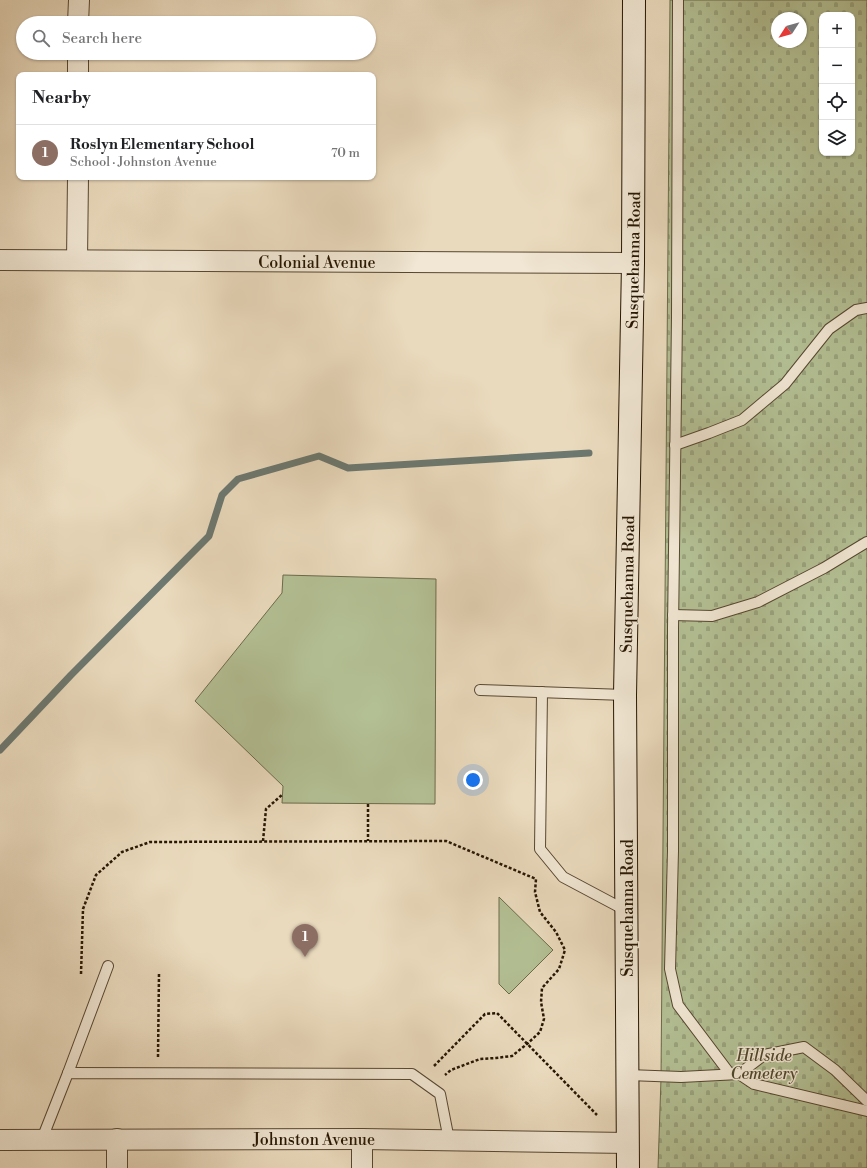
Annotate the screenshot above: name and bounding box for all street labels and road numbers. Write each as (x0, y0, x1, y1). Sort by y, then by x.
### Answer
street label: Susquehanna Road (623, 191, 645, 329)
street label: Colonial Avenue (258, 253, 376, 273)
street label: Susquehanna Road (617, 515, 639, 653)
street label: Susquehanna Road (618, 839, 638, 977)
street label: Johnston Avenue (252, 1130, 375, 1150)

